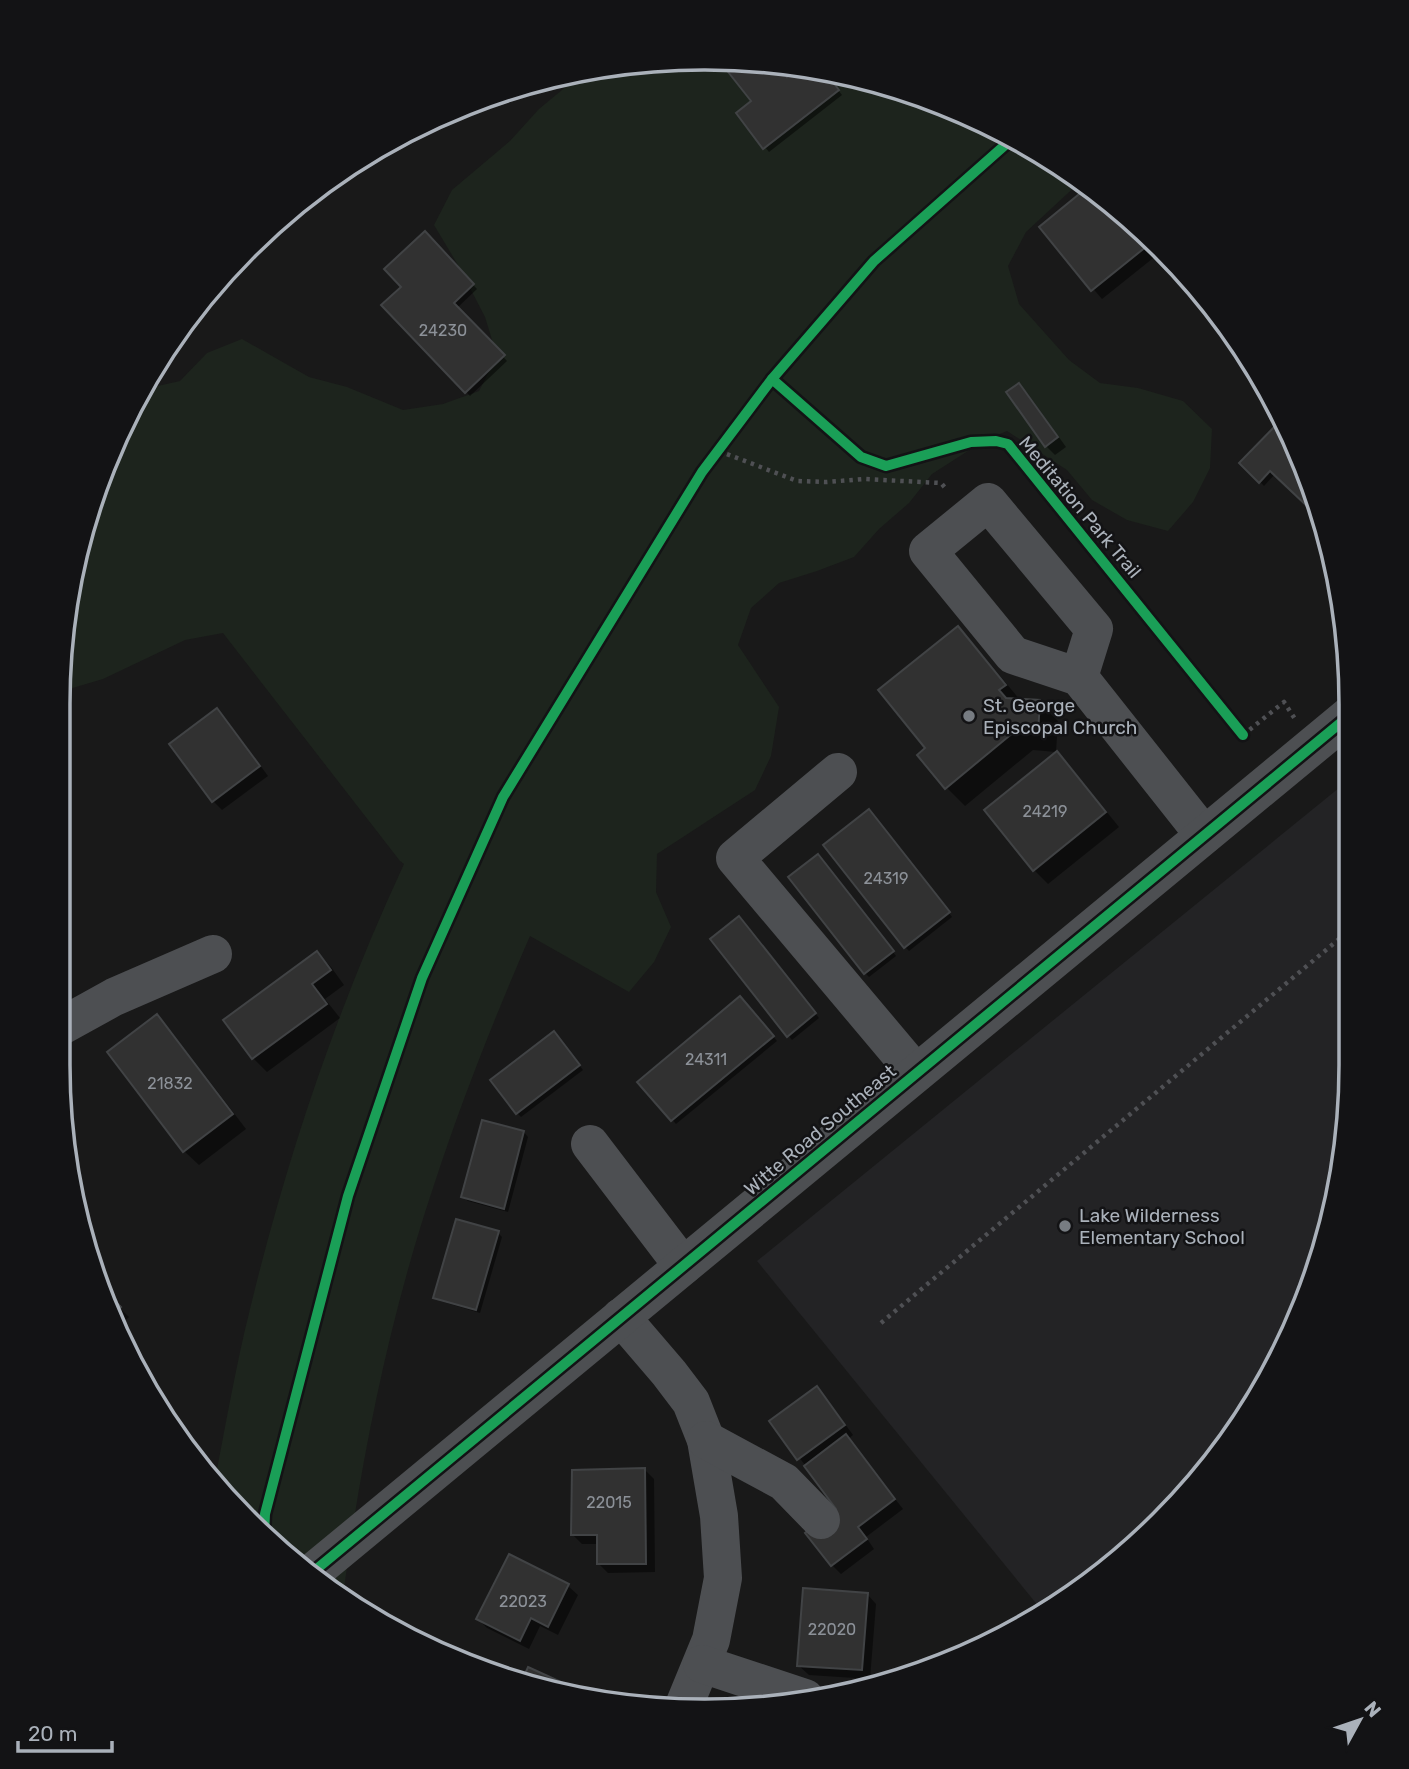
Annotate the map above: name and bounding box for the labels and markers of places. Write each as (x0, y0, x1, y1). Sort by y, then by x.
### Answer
place label: St. George Episcopal Church (983, 694, 1137, 739)
marker: St. George Episcopal Church (961, 708, 977, 724)
place label: Lake Wilderness Elementary School (1079, 1204, 1245, 1249)
marker: Lake Wilderness Elementary School (1057, 1218, 1073, 1234)

